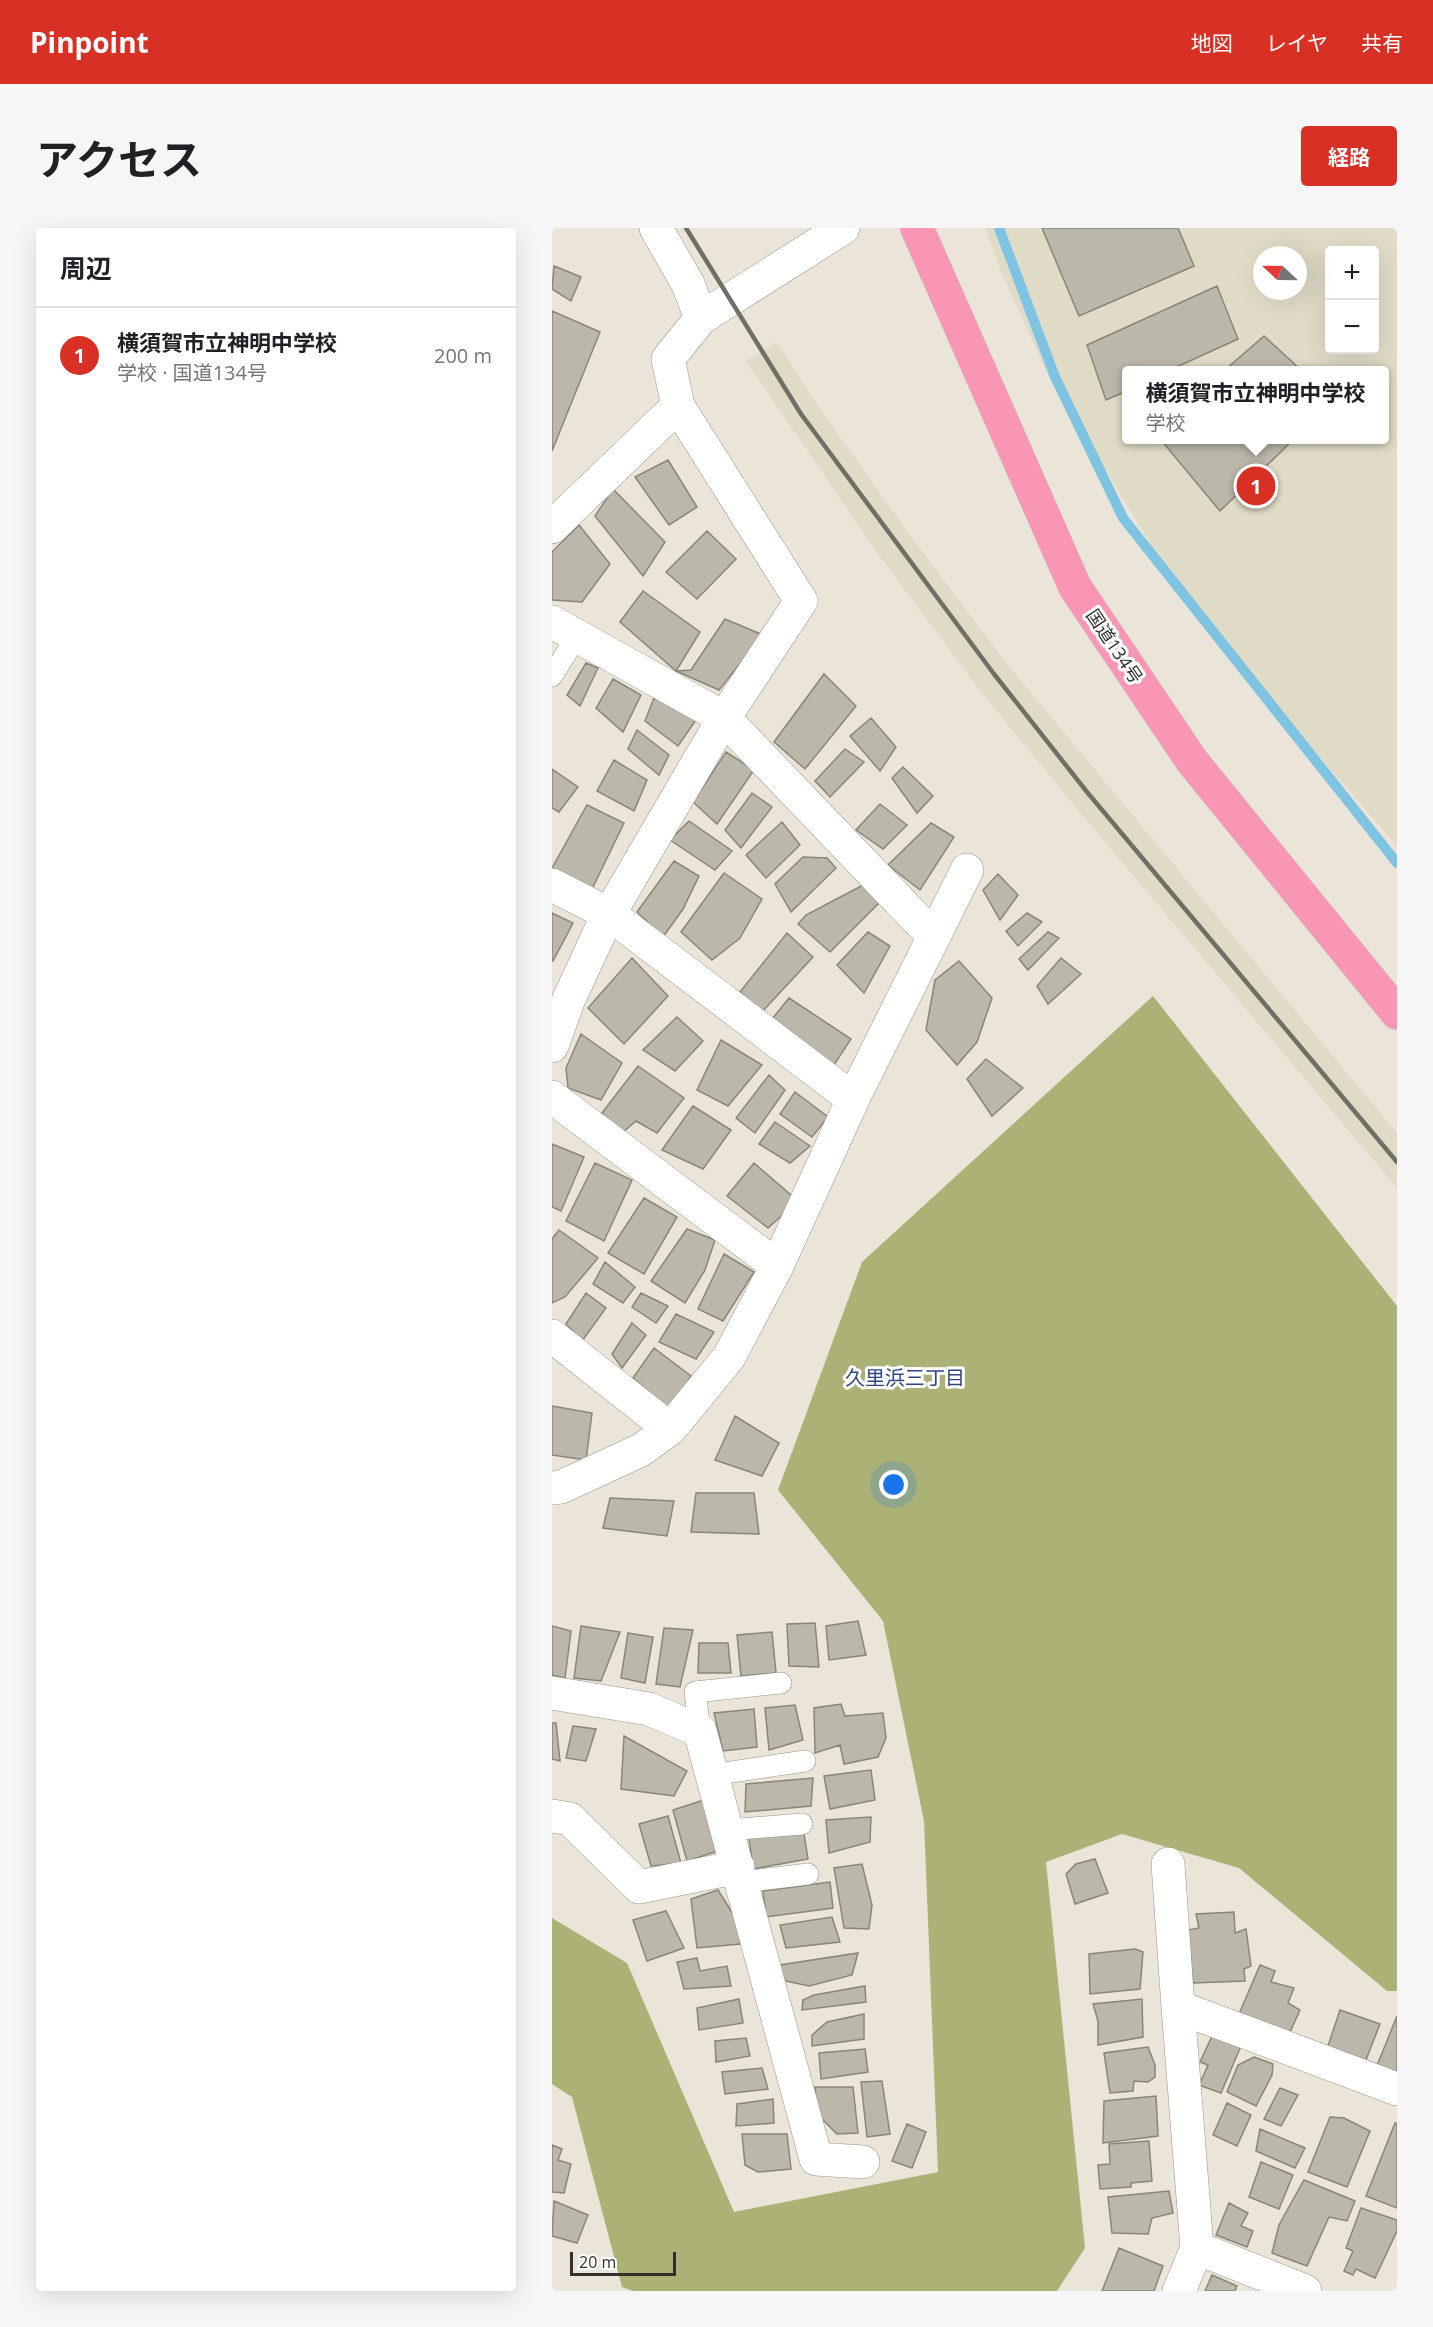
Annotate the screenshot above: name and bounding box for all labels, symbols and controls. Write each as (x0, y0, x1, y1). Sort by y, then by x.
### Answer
text: Pinpoint (30, 23, 149, 61)
text: 地図 (1191, 29, 1233, 57)
text: レイヤ (1266, 29, 1328, 57)
text: 共有 (1361, 29, 1403, 57)
button: 経路 (1301, 126, 1397, 186)
text: アクセス (36, 130, 202, 187)
north arrow (1253, 246, 1307, 300)
map controls (1325, 246, 1379, 354)
button: + (1325, 246, 1379, 300)
text: 周辺 (60, 250, 112, 286)
button: − (1325, 300, 1379, 354)
text: 横須賀市立神明中学校 (117, 327, 337, 357)
text: 1 (74, 342, 85, 369)
text: 200 m (434, 342, 492, 369)
text: 学校 · 国道134号 (117, 359, 267, 386)
popup (1122, 366, 1389, 444)
text: 横須賀市立神明中学校 (1145, 377, 1366, 407)
text: 学校 (1145, 409, 1185, 436)
pin: 1 (1236, 464, 1276, 508)
street label: 国道134号 (1081, 604, 1149, 688)
district label: 久里浜三丁目 (845, 1364, 965, 1391)
your location (879, 1470, 908, 1499)
scale bar (570, 2249, 676, 2276)
text: 20 m (579, 2251, 616, 2273)

